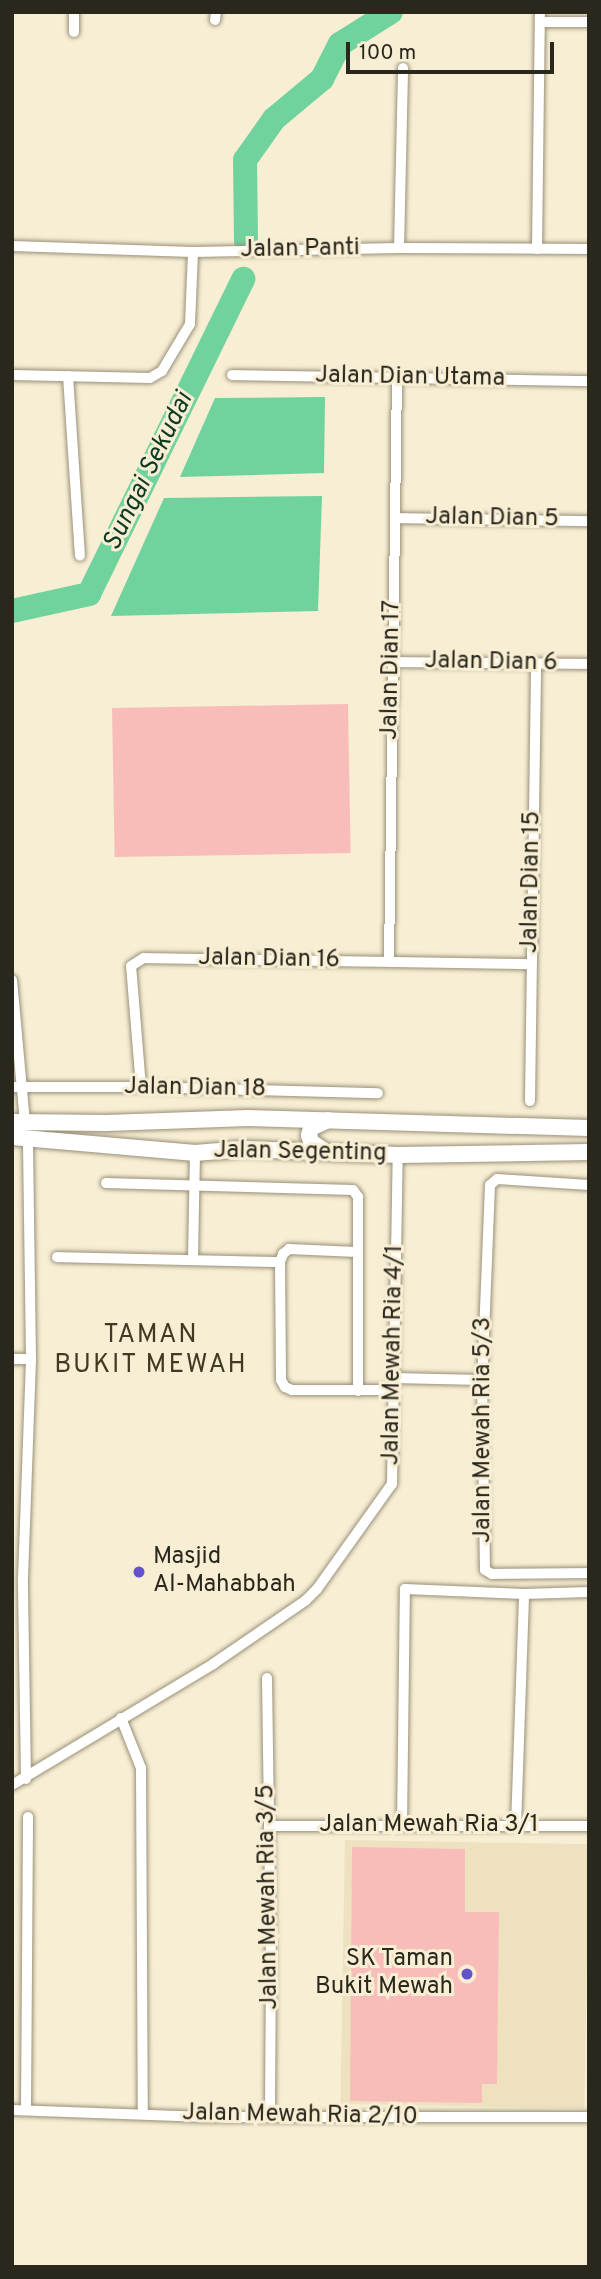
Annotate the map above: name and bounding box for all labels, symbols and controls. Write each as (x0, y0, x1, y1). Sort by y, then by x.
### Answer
scale bar (349, 28, 557, 72)
text: 100 m (359, 40, 416, 67)
street label: Jalan Panti (240, 235, 360, 265)
street label: Jalan Dian Utama (315, 362, 505, 394)
water label: Sungai Sekudai (97, 388, 201, 556)
street label: Jalan Dian 5 (425, 503, 559, 535)
street label: Jalan Dian 17 (376, 600, 408, 740)
street label: Jalan Dian 6 (424, 647, 558, 679)
street label: Jalan Dian 15 (516, 811, 548, 953)
street label: Jalan Dian 16 (198, 944, 340, 976)
street label: Jalan Dian 18 (124, 1073, 266, 1105)
street label: Jalan Segenting (213, 1137, 387, 1169)
street label: Jalan Mewah Ria 4/1 (378, 1244, 410, 1466)
street label: Jalan Mewah Ria 5/3 (470, 1317, 498, 1543)
district label: TAMAN BUKIT MEWAH (55, 1320, 247, 1382)
place label: Masjid Al-Mahabbah (153, 1544, 296, 1600)
marker: Masjid Al-Mahabbah (131, 1564, 147, 1580)
street label: Jalan Mewah Ria 3/5 (253, 1784, 285, 2010)
street label: Jalan Mewah Ria 3/1 (319, 1812, 539, 1840)
place label: SK Taman Bukit Mewah (315, 1946, 453, 2002)
marker: SK Taman Bukit Mewah (459, 1966, 475, 1982)
street label: Jalan Mewah Ria 2/10 (182, 2100, 418, 2132)

